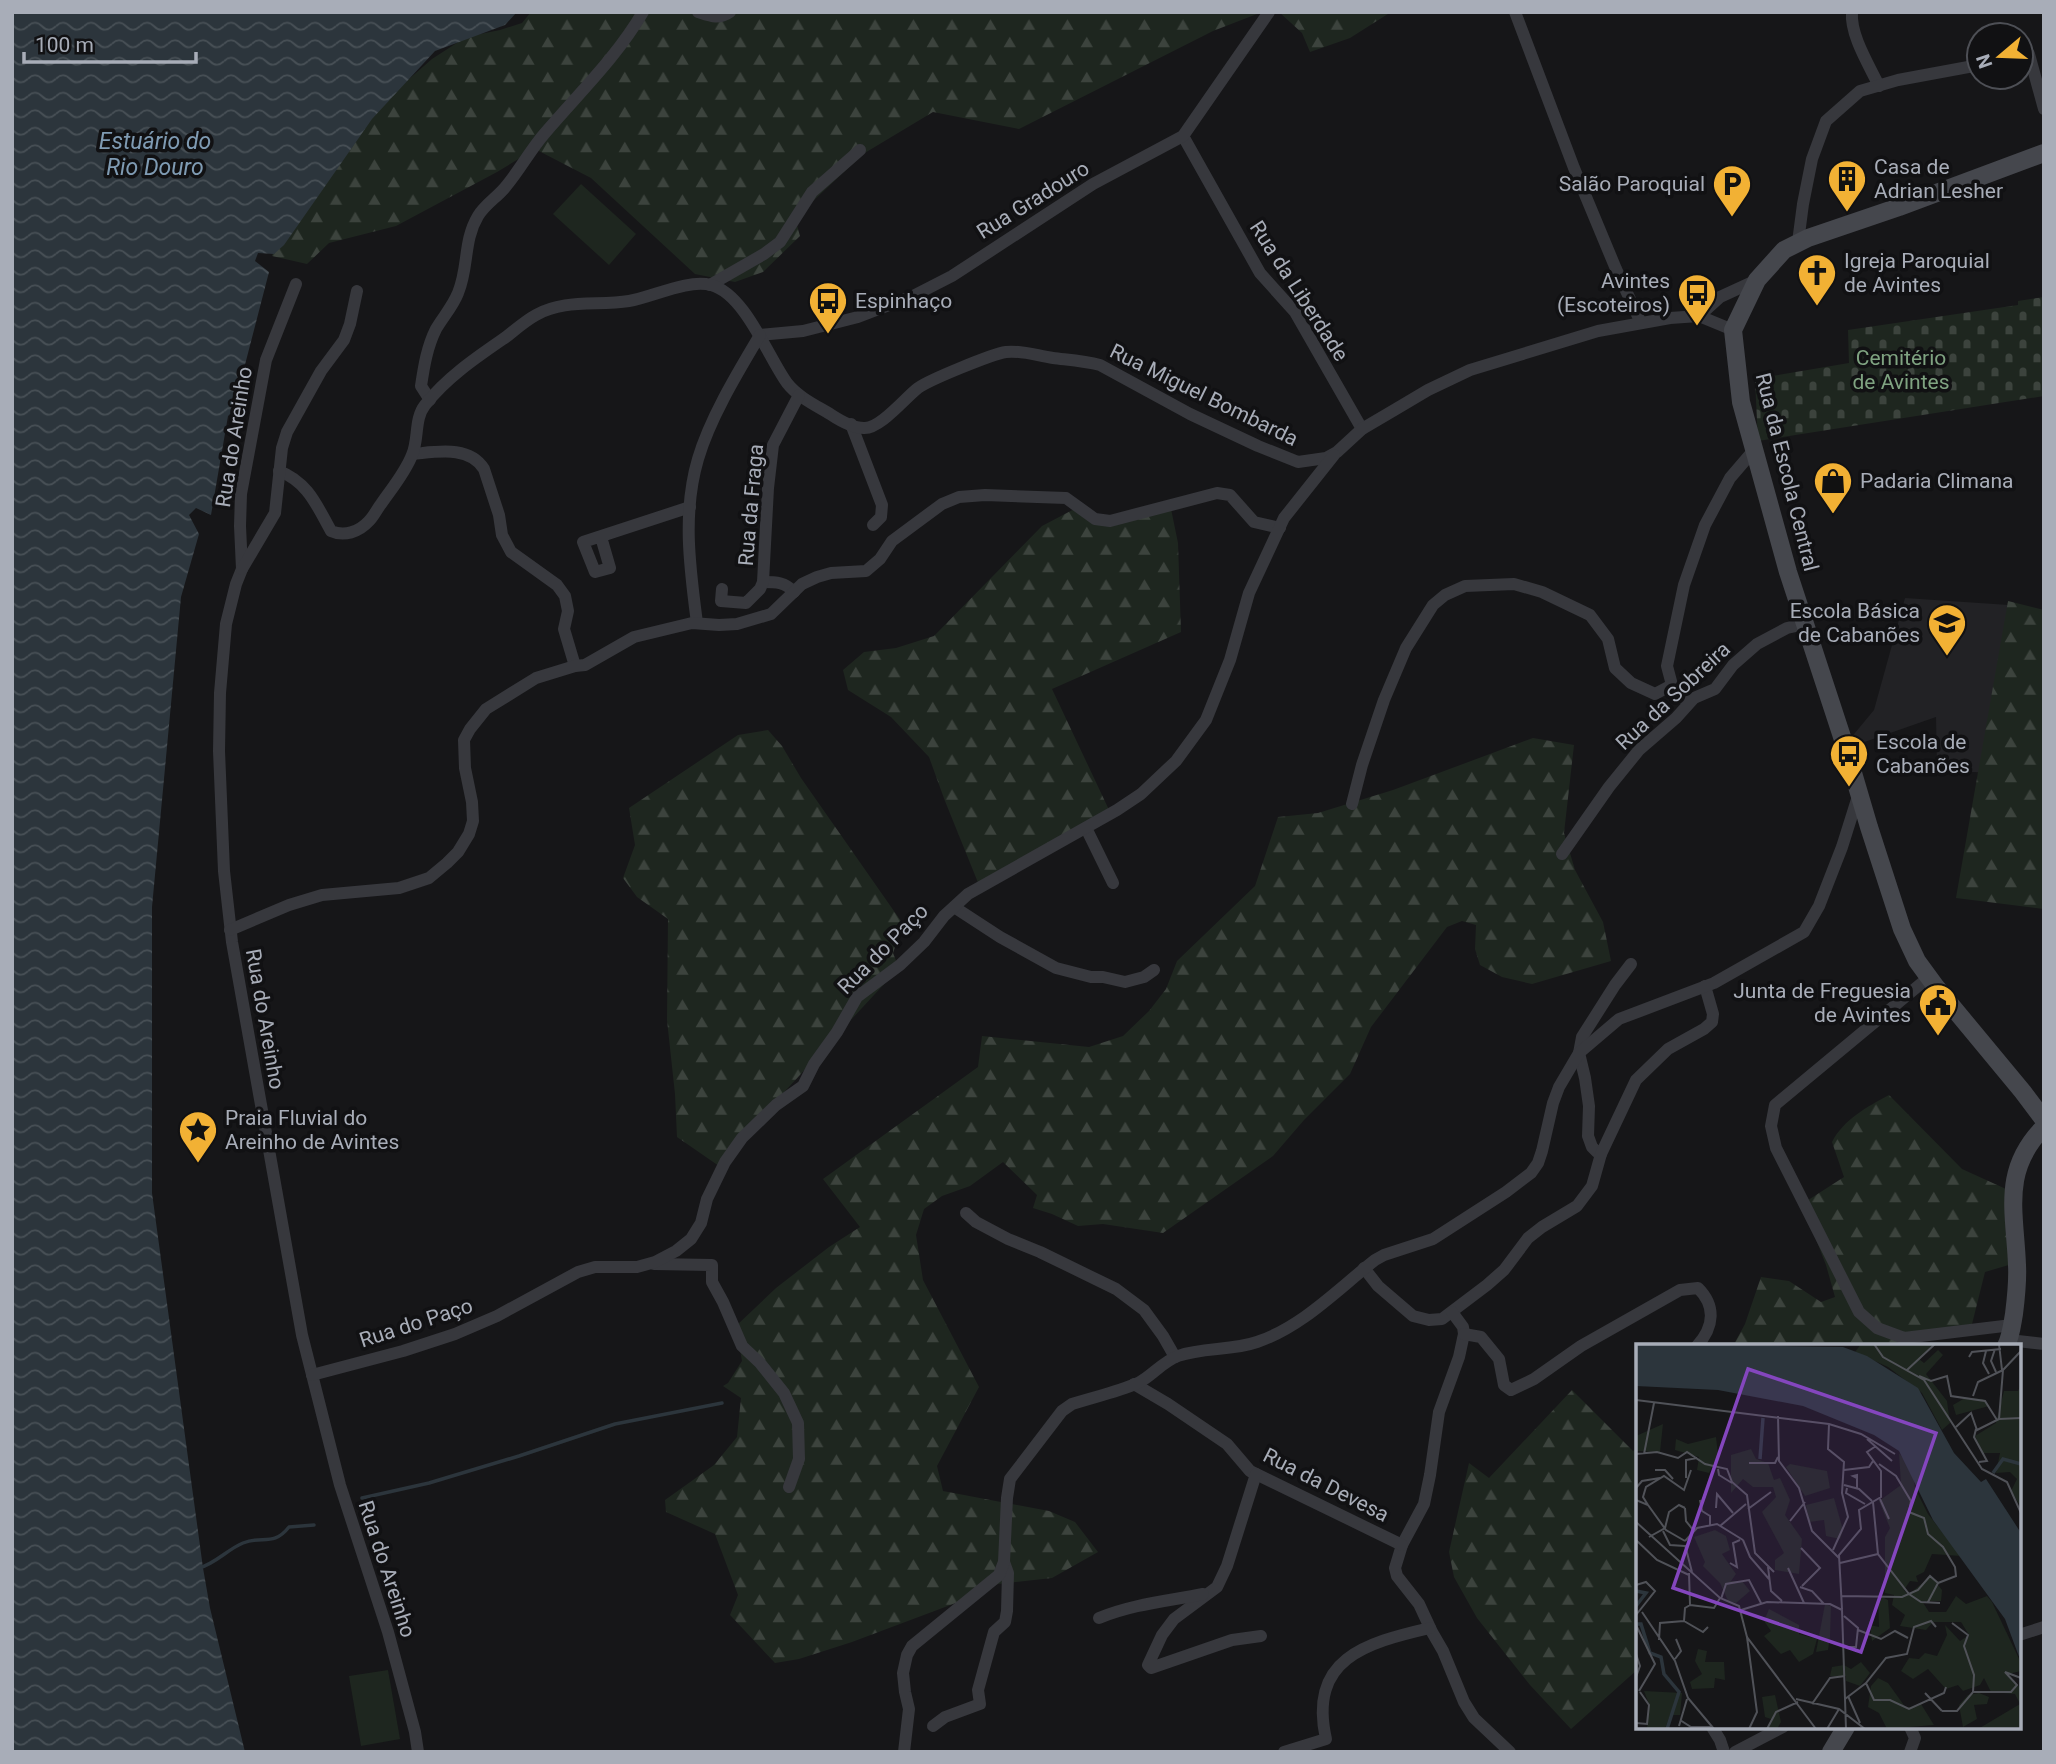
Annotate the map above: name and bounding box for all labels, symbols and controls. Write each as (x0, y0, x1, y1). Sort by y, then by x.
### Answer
scale bar (24, 21, 196, 65)
north arrow (1965, 21, 2035, 91)
text: 100 m (35, 33, 94, 57)
text: N (1971, 51, 1997, 71)
water label: Estuário do Rio Douro (99, 128, 211, 181)
place label: Casa de Adrian Lesher (1874, 155, 2003, 203)
street label: Rua Gradouro (972, 156, 1094, 244)
building icon: Casa de Adrian Lesher (1826, 158, 1868, 213)
parking icon: Salão Paroquial (1711, 163, 1753, 218)
place label: Salão Paroquial (1559, 172, 1705, 196)
street label: Rua da Liberdade (1245, 216, 1353, 366)
place label: Igreja Paroquial de Avintes (1844, 249, 1990, 297)
church icon: Igreja Paroquial de Avintes (1796, 252, 1838, 307)
place label: Avintes (Escoteiros) (1557, 269, 1670, 317)
bus stop icon: Avintes (Escoteiros) (1676, 272, 1718, 327)
bus stop icon: Espinhaço (807, 280, 849, 335)
place label: Espinhaço (855, 289, 952, 313)
street label: Rua Miguel Bombarda (1106, 339, 1302, 451)
park label: Cemitério de Avintes (1852, 346, 1950, 394)
street label: Rua do Areinho (211, 365, 257, 509)
street label: Rua da Escola Central (1751, 370, 1823, 574)
street label: Rua da Fraga (734, 443, 768, 567)
shop icon: Padaria Climana (1812, 460, 1854, 515)
place label: Padaria Climana (1860, 469, 2013, 493)
place label: Escola Básica de Cabanões (1790, 599, 1920, 647)
school or university icon: Escola Básica de Cabanões (1926, 602, 1968, 657)
street label: Rua da Sobreira (1611, 637, 1735, 755)
place label: Escola de Cabanões (1876, 730, 1970, 778)
bus stop icon: Escola de Cabanões (1828, 733, 1870, 788)
street label: Rua do Paço (833, 899, 933, 999)
street label: Rua do Areinho (241, 947, 289, 1091)
place label: Junta de Freguesia de Avintes (1733, 979, 1911, 1027)
public building icon: Junta de Freguesia de Avintes (1917, 982, 1959, 1037)
place label: Praia Fluvial do Areinho de Avintes (225, 1106, 399, 1154)
place icon: Praia Fluvial do Areinho de Avintes (177, 1109, 219, 1164)
street label: Rua do Paço (356, 1293, 476, 1353)
inset map (1636, 1344, 2021, 1729)
street label: Rua da Devesa (1259, 1443, 1393, 1527)
street label: Rua do Areinho (354, 1498, 420, 1640)

